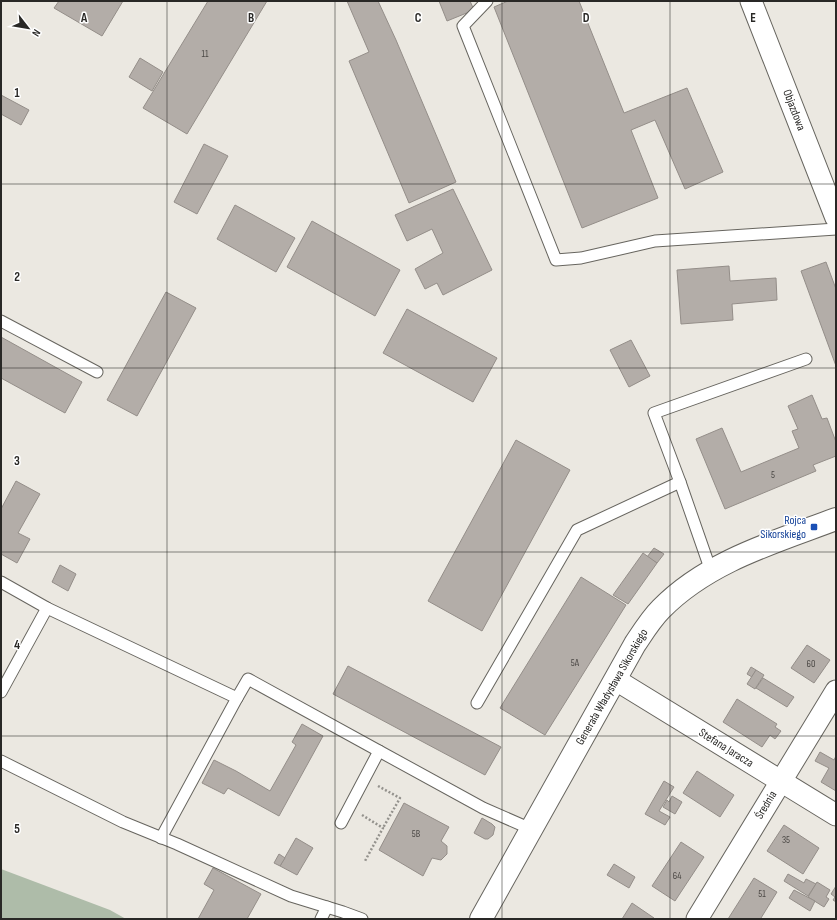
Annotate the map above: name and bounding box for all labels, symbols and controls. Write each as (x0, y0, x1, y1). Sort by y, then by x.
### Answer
north arrow (8, 8, 48, 48)
text: A (80, 10, 88, 26)
text: B (248, 10, 254, 26)
text: C (415, 10, 422, 26)
text: D (583, 10, 590, 26)
text: E (750, 10, 756, 26)
text: N (29, 27, 43, 39)
house number: 11 (202, 48, 209, 60)
text: 1 (14, 85, 20, 101)
street label: Objazdowa (779, 87, 809, 133)
text: 2 (14, 269, 20, 285)
text: 3 (14, 453, 20, 469)
house number: 5 (771, 469, 775, 481)
place label: Rojca Sikorskiego (760, 513, 806, 542)
marker: Rojca Sikorskiego (809, 522, 819, 532)
street label: Generała Władysława Sikorskiego (573, 626, 651, 748)
text: 4 (14, 637, 20, 653)
house number: 5A (571, 657, 580, 669)
house number: 60 (807, 658, 815, 670)
street label: Stefana Jaracza (696, 725, 756, 771)
street label: Średnia (752, 788, 780, 822)
text: 5 (14, 821, 20, 837)
house number: 5B (412, 828, 421, 840)
house number: 35 (782, 834, 790, 846)
house number: 64 (673, 870, 681, 882)
house number: 51 (758, 888, 766, 900)

